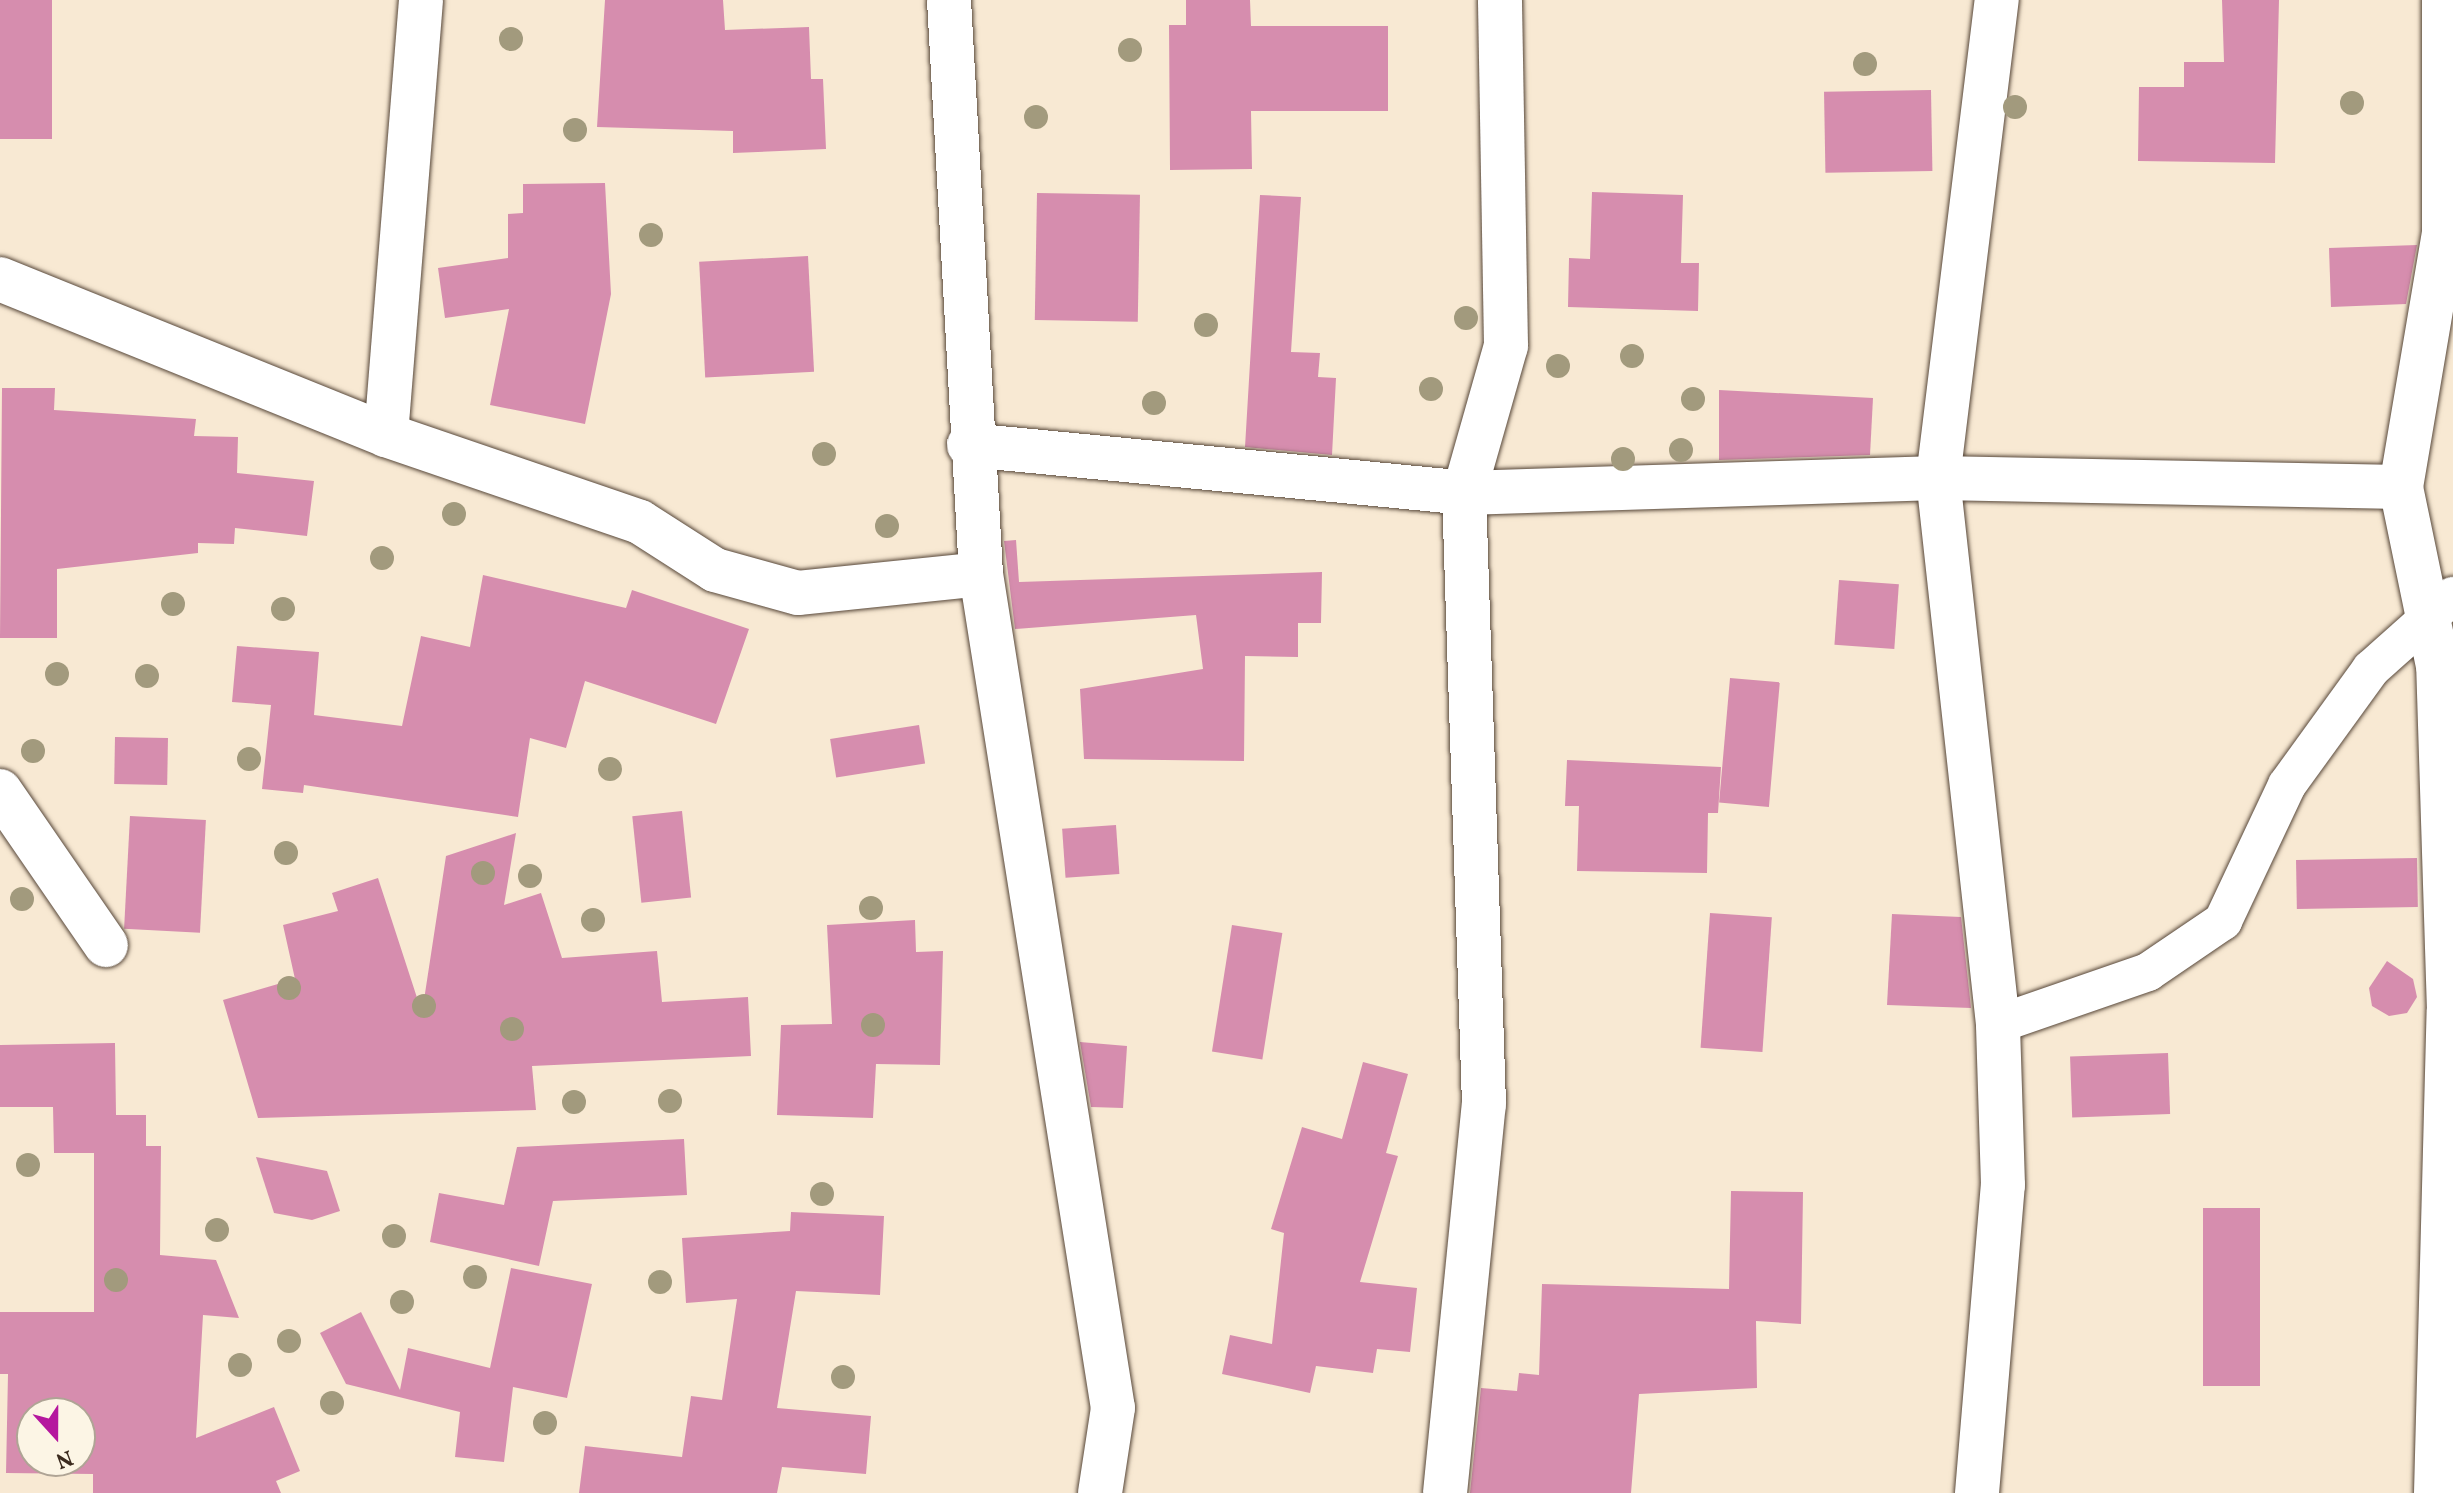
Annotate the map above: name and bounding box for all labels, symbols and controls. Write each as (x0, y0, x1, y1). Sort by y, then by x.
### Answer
north arrow (16, 1397, 96, 1477)
text: N (51, 1441, 77, 1475)

